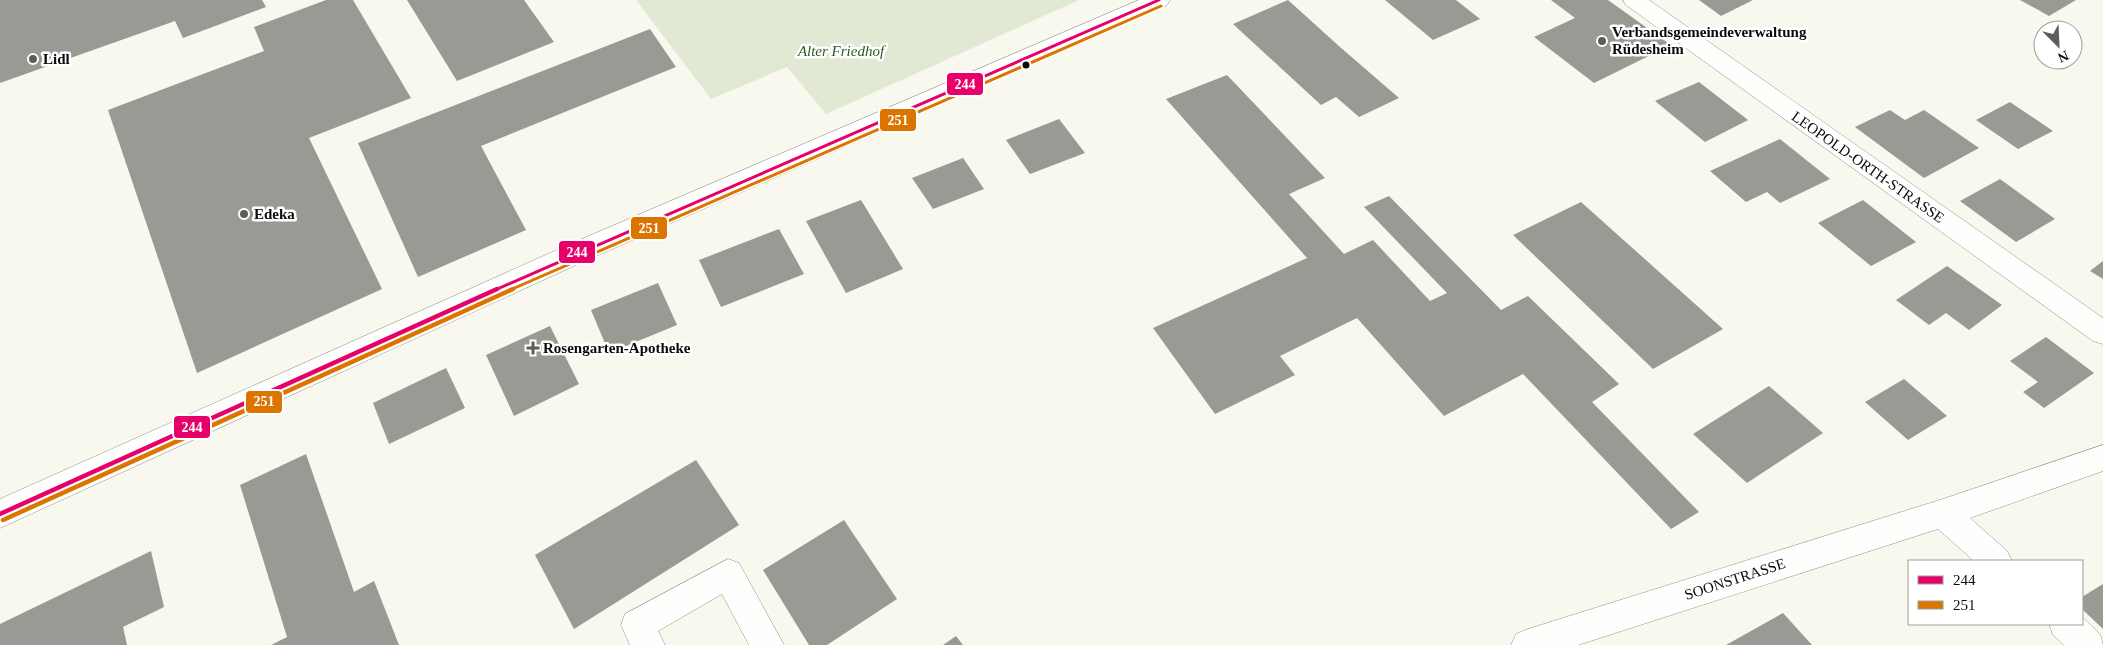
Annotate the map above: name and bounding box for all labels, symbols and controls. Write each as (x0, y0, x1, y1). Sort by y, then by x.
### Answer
north arrow (2033, 20, 2083, 70)
place label: Verbandsgemeindeverwaltung Rüdesheim (1612, 24, 1807, 57)
marker: Verbandsgemeindeverwaltung Rüdesheim (1596, 35, 1608, 47)
park label: Alter Friedhof (797, 43, 886, 59)
text: N (2055, 48, 2071, 65)
place label: Lidl (43, 51, 70, 67)
marker: Lidl (27, 53, 39, 65)
unlabelled marker (1021, 60, 1031, 70)
line badge: 244 (946, 72, 984, 96)
text: 244 (955, 77, 976, 92)
line badge: 251 (879, 108, 917, 132)
street label: LEOPOLD-ORTH-STRASSE (1789, 108, 1947, 226)
text: 251 (888, 113, 909, 128)
place label: Edeka (254, 206, 295, 222)
marker: Edeka (238, 208, 250, 220)
line badge: 251 (630, 216, 668, 240)
text: 251 (639, 221, 660, 236)
line badge: 244 (558, 240, 596, 264)
text: 244 (567, 245, 588, 260)
place label: Rosengarten-Apotheke (543, 340, 691, 356)
marker: Rosengarten-Apotheke (527, 342, 539, 354)
line badge: 251 (245, 390, 283, 414)
text: 251 (254, 394, 275, 409)
line badge: 244 (173, 415, 211, 439)
text: 244 (182, 420, 203, 435)
street label: SOONSTRASSE (1683, 555, 1787, 603)
legend (1908, 560, 2083, 625)
text: 244 (1953, 572, 1976, 588)
text: 251 (1953, 597, 1976, 613)

